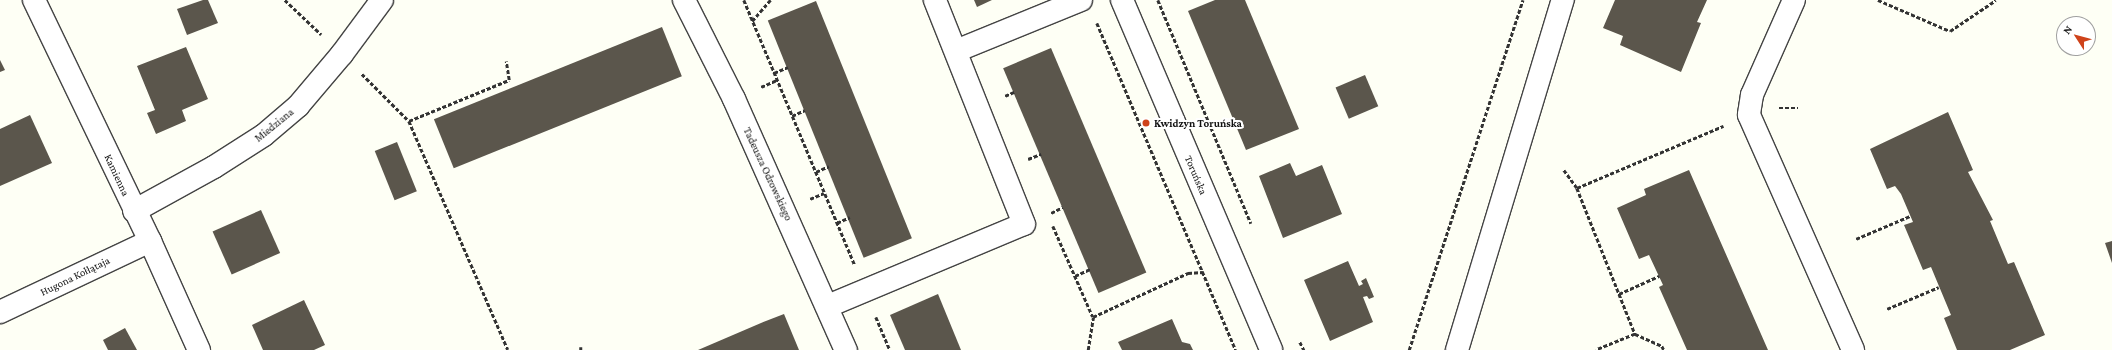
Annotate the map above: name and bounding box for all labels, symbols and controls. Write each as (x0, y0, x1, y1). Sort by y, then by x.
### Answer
north arrow (2056, 16, 2096, 56)
text: N (2060, 23, 2074, 36)
street label: Miedziana (252, 105, 296, 145)
place label: Kwidzyn Toruńska (1154, 116, 1242, 130)
marker: Kwidzyn Toruńska (1141, 118, 1151, 128)
street label: Tadeusza Odrowskiego (741, 125, 795, 223)
street label: Kamienna (102, 152, 132, 198)
street label: Toruńska (1182, 153, 1210, 197)
street label: Hugona Kołłątaja (38, 253, 112, 299)

